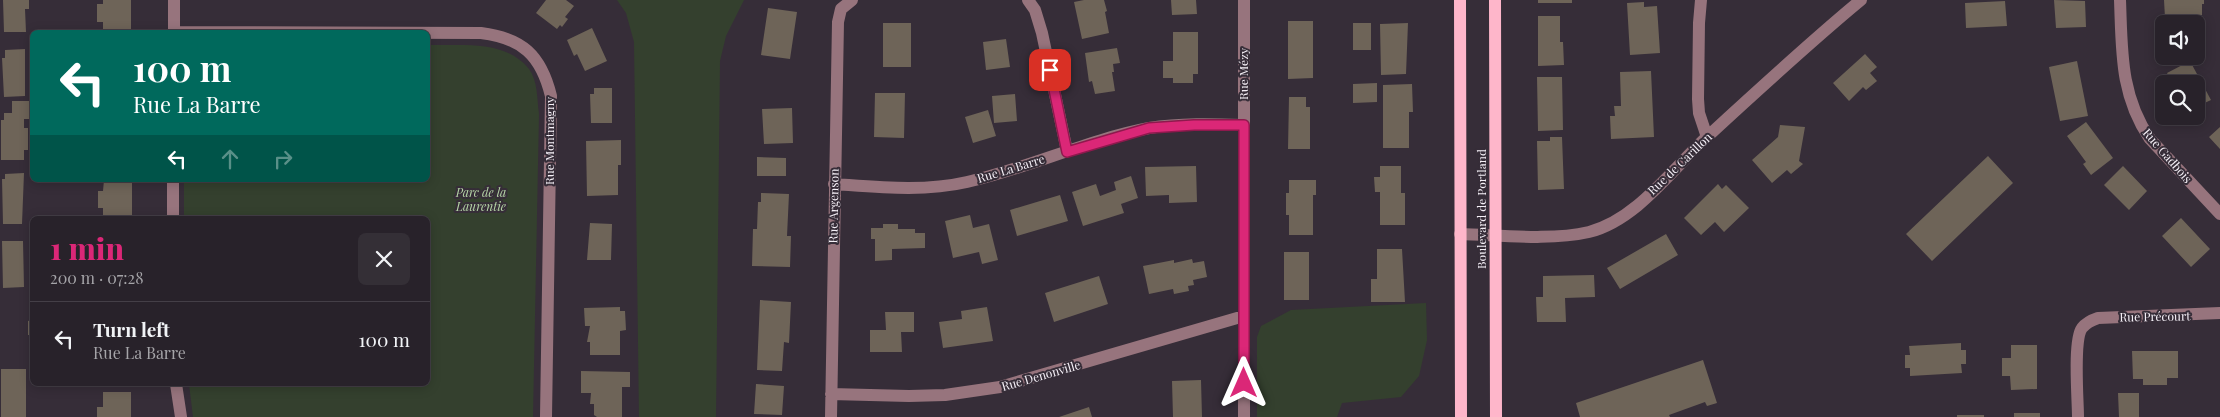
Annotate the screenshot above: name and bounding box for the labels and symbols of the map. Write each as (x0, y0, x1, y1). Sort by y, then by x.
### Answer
street label: Rue Mézy (1235, 48, 1251, 100)
pin (1029, 49, 1071, 91)
street label: Rue Montmagny (541, 97, 557, 185)
street label: Rue Gadbois (2140, 125, 2196, 186)
street label: Rue de Carillon (1644, 129, 1715, 198)
street label: Boulevard de Portland (1473, 149, 1489, 269)
street label: Rue La Barre (975, 150, 1046, 186)
street label: Rue Argenson (824, 168, 842, 244)
park label: Parc de la Laurentie (455, 184, 506, 214)
street label: Rue Précourt (2119, 307, 2191, 325)
street label: Rue Denonville (999, 356, 1082, 394)
position arrow (1217, 356, 1269, 408)

